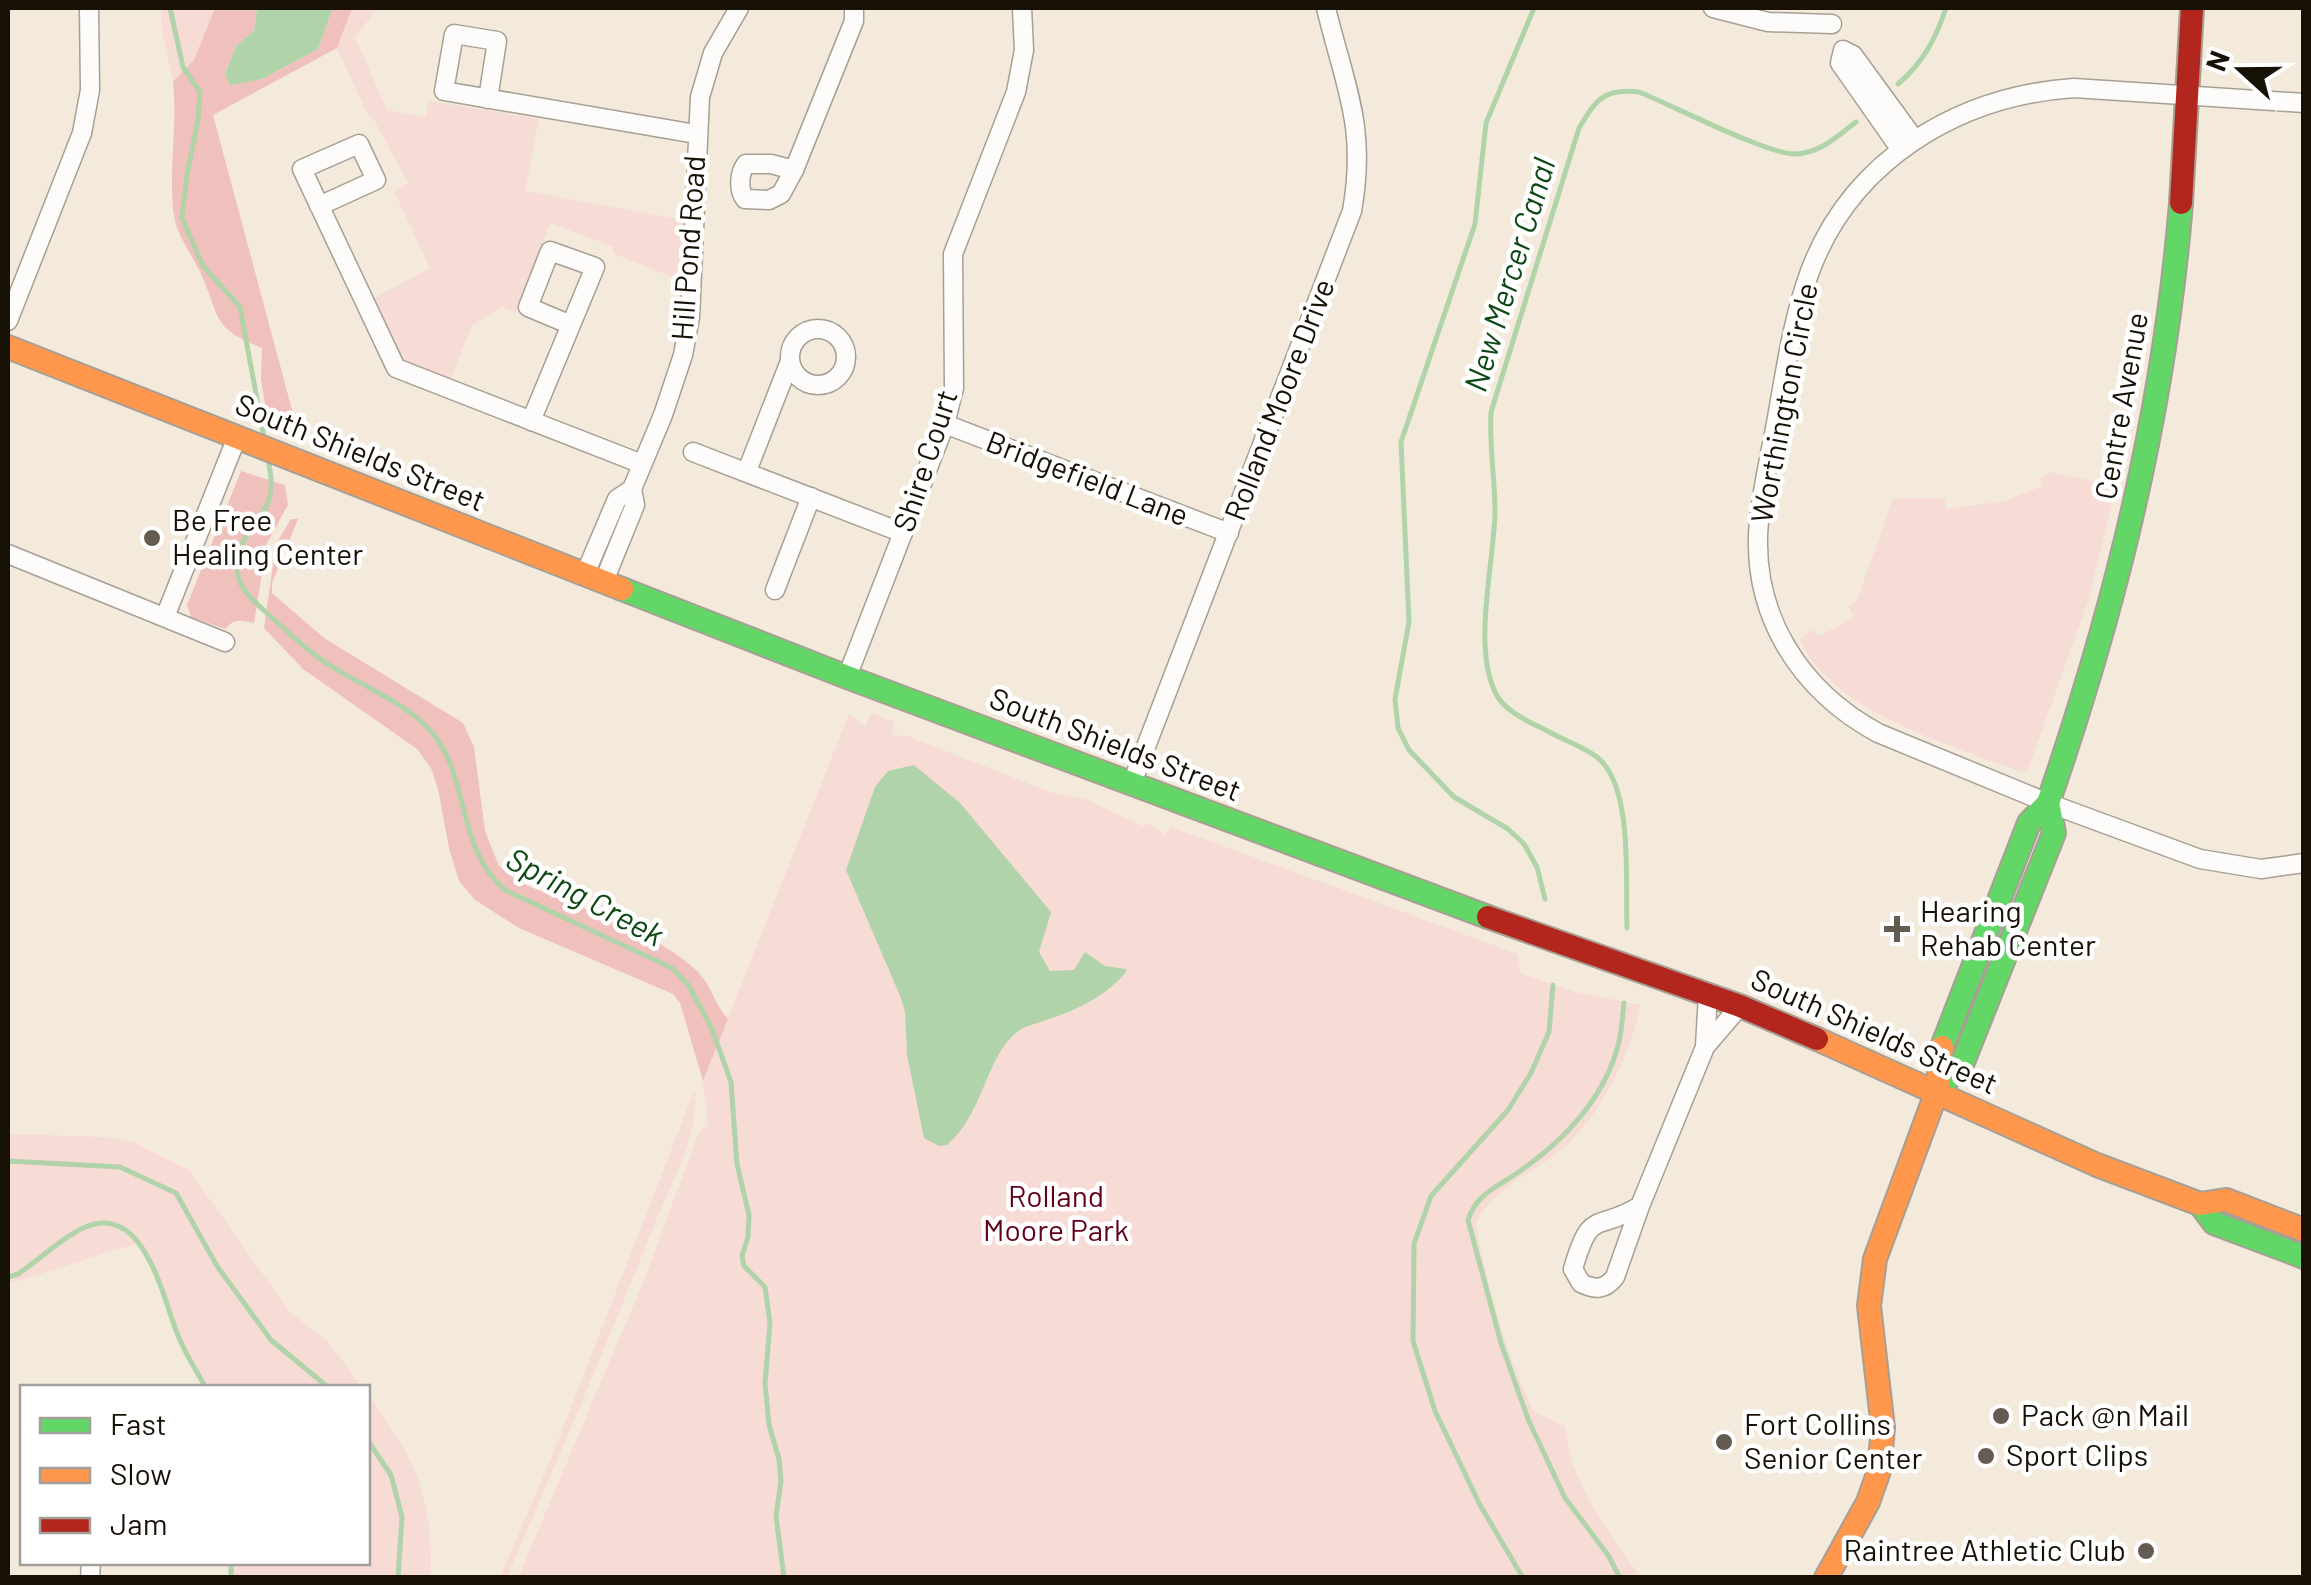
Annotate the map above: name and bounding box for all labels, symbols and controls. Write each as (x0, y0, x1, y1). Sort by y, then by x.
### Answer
north arrow (2191, 20, 2291, 120)
text: N (2198, 46, 2236, 75)
water label: New Mercer Canal (1455, 153, 1562, 396)
street label: Hill Pond Road (663, 154, 711, 342)
street label: Rolland Moore Drive (1215, 273, 1341, 525)
street label: Worthington Circle (1742, 280, 1824, 526)
street label: Centre Avenue (2086, 309, 2154, 502)
street label: South Shields Street (231, 385, 491, 518)
street label: Shire Court (884, 385, 964, 536)
street label: Bridgefield Lane (981, 422, 1194, 532)
place label: Be Free Healing Center (172, 501, 363, 571)
marker: Be Free Healing Center (141, 527, 163, 549)
street label: South Shields Street (985, 679, 1246, 808)
water label: Spring Creek (501, 838, 671, 953)
place label: Hearing Rehab Center (1920, 892, 2096, 962)
marker: Hearing Rehab Center (1884, 916, 1910, 942)
street label: South Shields Street (1746, 960, 2004, 1101)
park label: Rolland Moore Park (983, 1177, 1129, 1247)
legend (20, 1385, 370, 1565)
place label: Pack @n Mail (2021, 1396, 2189, 1432)
text: Fast (110, 1405, 167, 1441)
place label: Fort Collins Senior Center (1744, 1405, 1922, 1475)
marker: Pack @n Mail (1990, 1405, 2012, 1427)
marker: Fort Collins Senior Center (1713, 1431, 1735, 1453)
place label: Sport Clips (2006, 1436, 2148, 1472)
marker: Sport Clips (1975, 1445, 1997, 1467)
text: Slow (110, 1455, 172, 1491)
text: Jam (110, 1505, 167, 1541)
place label: Raintree Athletic Club (1843, 1531, 2126, 1567)
marker: Raintree Athletic Club (2135, 1540, 2157, 1562)

